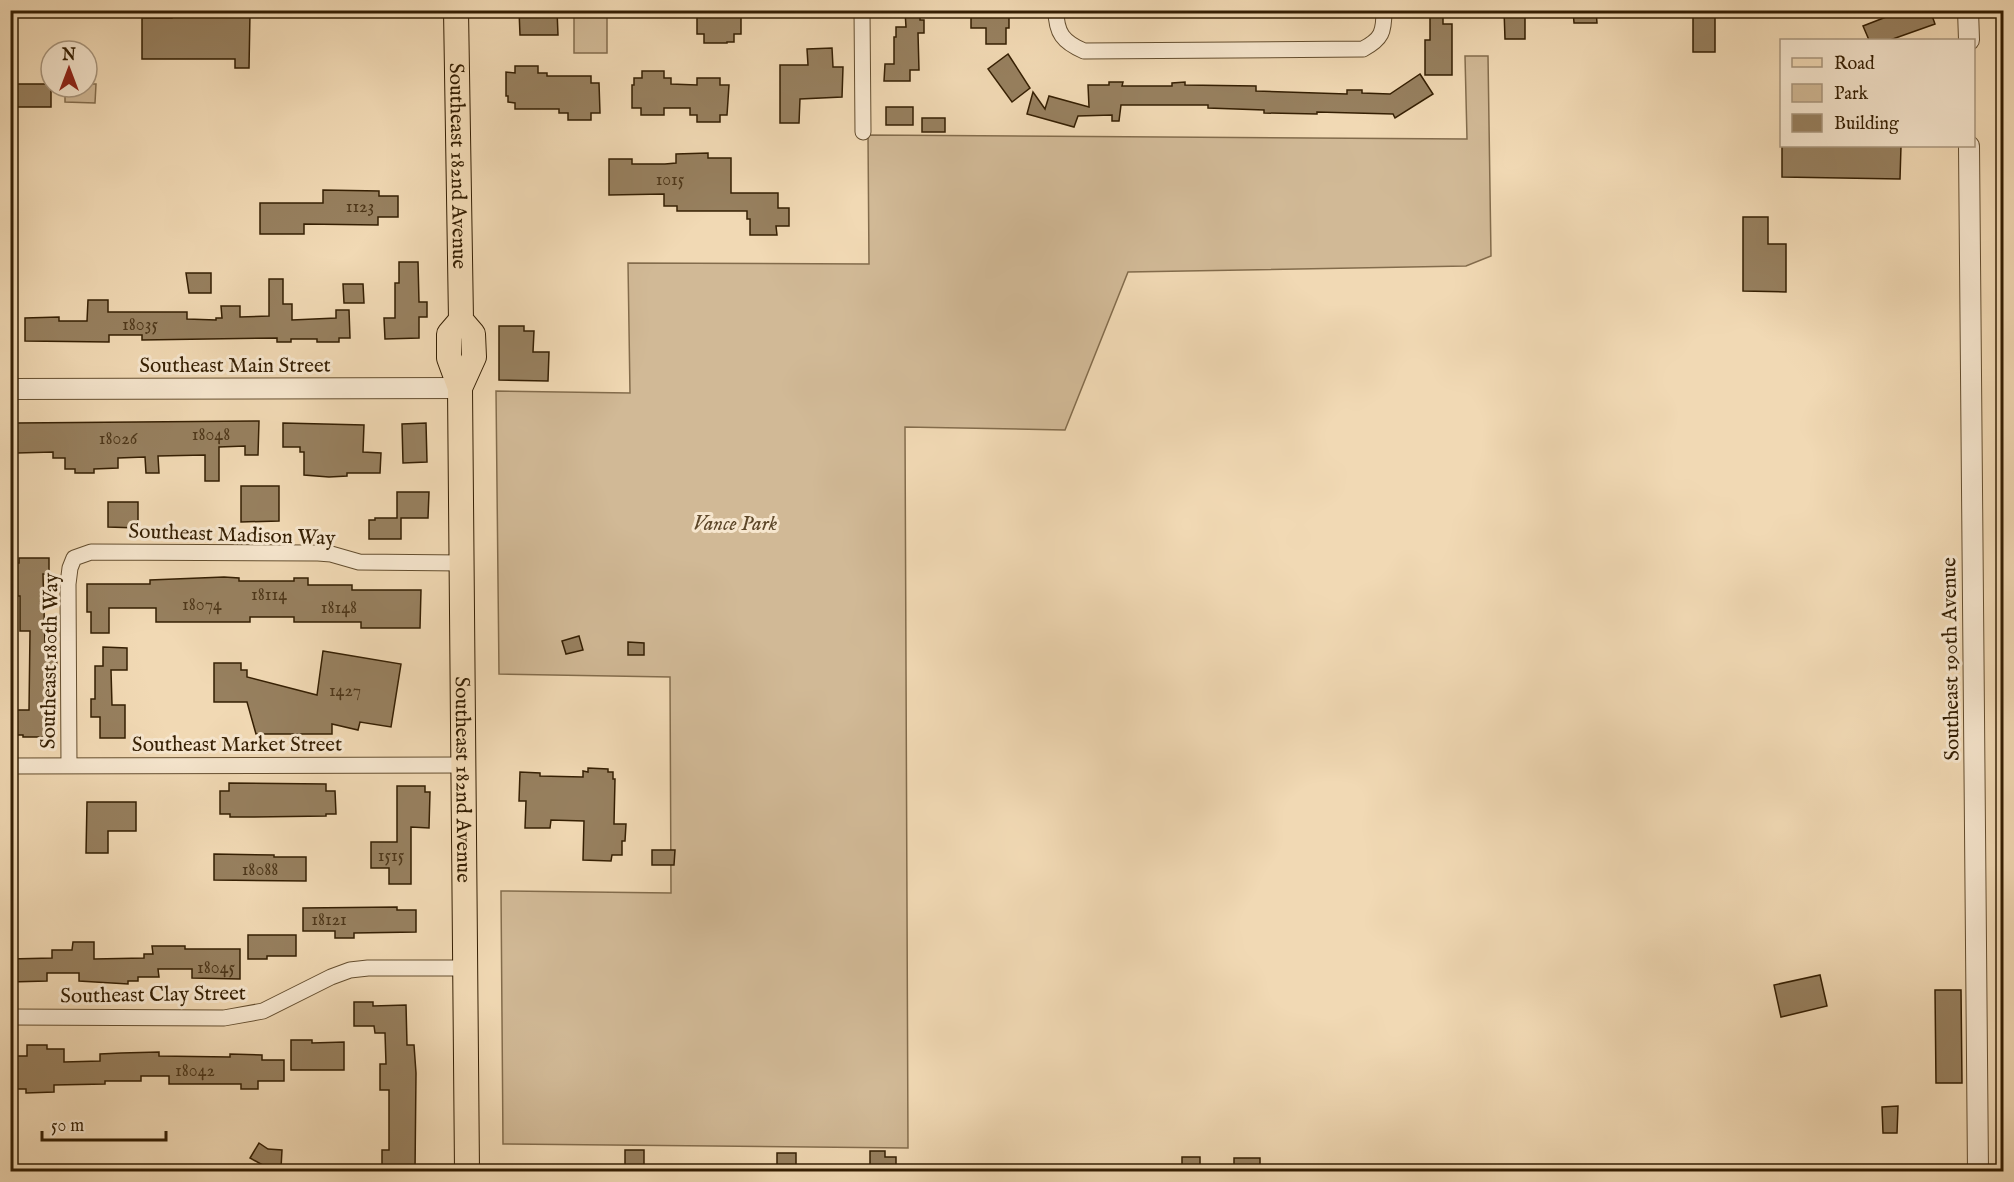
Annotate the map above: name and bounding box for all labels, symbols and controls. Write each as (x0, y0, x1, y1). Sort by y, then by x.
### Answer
north arrow (39, 39, 99, 99)
legend (1780, 39, 1975, 147)
text: N (61, 46, 76, 66)
text: Road (1834, 53, 1875, 76)
street label: Southeast 182nd Avenue (442, 63, 472, 270)
text: Park (1834, 83, 1869, 106)
text: Building (1834, 113, 1899, 136)
house number: 1015 (656, 169, 685, 192)
house number: 1123 (346, 196, 374, 219)
house number: 18035 (122, 314, 158, 337)
street label: Southeast Main Street (139, 353, 331, 380)
house number: 18048 (192, 424, 230, 447)
house number: 18026 (99, 428, 138, 451)
park label: Vance Park (693, 511, 778, 538)
street label: Southeast Madison Way (128, 518, 337, 553)
street label: Southeast 190th Avenue (1936, 557, 1967, 761)
street label: Southeast 180th Way (35, 572, 66, 749)
house number: 18114 (251, 584, 287, 607)
house number: 18074 (182, 594, 222, 617)
house number: 18148 (321, 597, 357, 620)
street label: Southeast 182nd Avenue (448, 676, 476, 883)
house number: 1427 (329, 680, 361, 703)
street label: Southeast Market Street (132, 732, 342, 759)
house number: 1515 (378, 845, 405, 868)
house number: 18088 (242, 859, 278, 882)
house number: 18121 (311, 909, 347, 932)
house number: 18045 (197, 957, 235, 980)
street label: Southeast Clay Street (60, 980, 246, 1011)
house number: 18042 (175, 1060, 215, 1083)
scale bar (42, 1104, 166, 1142)
text: 50 m (51, 1115, 84, 1138)

